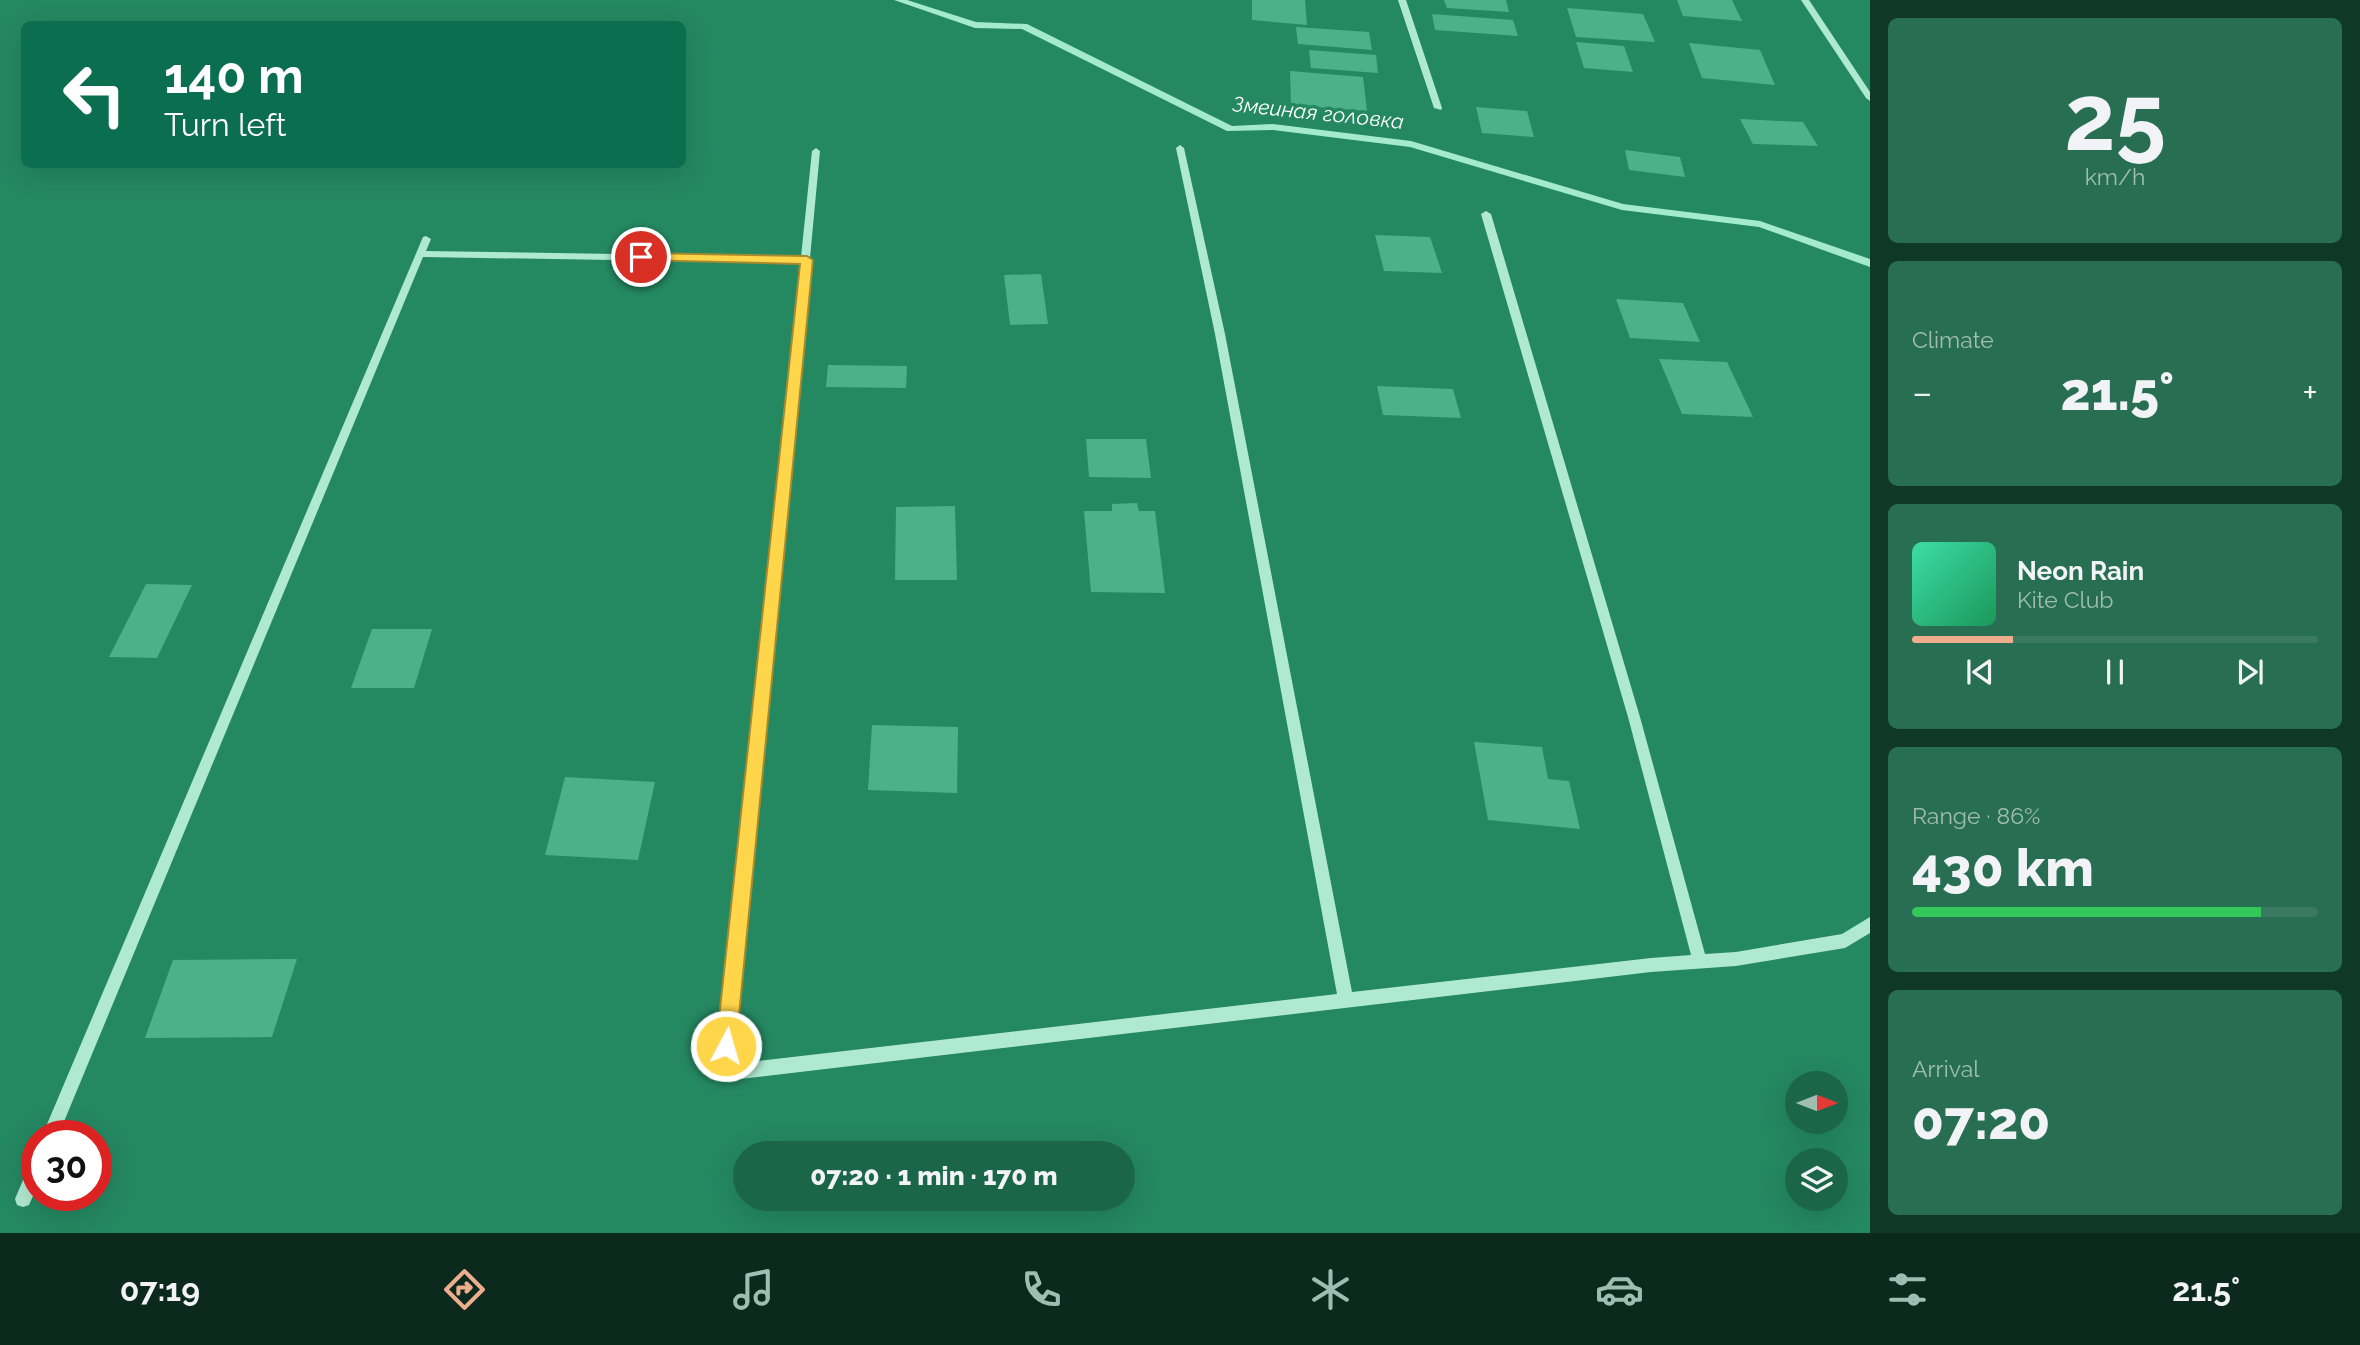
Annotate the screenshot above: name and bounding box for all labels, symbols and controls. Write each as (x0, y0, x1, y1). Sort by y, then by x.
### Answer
text: 140 m (164, 47, 304, 104)
icon: left (49, 49, 140, 140)
text: 25 (2064, 64, 2166, 171)
water label: Змеиная головка (1231, 91, 1405, 134)
text: Turn left (164, 106, 286, 143)
text: km/h (2085, 163, 2145, 190)
pin (611, 227, 671, 287)
icon: arrive (622, 238, 660, 276)
text: Climate (1912, 326, 1994, 353)
text: 21.5° (2060, 361, 2174, 422)
text: − (1912, 370, 1932, 415)
text: + (2302, 370, 2318, 415)
text: Neon Rain (2017, 556, 2144, 586)
text: Kite Club (2017, 586, 2114, 613)
icon: previous (1961, 653, 1999, 691)
icon: pause (2096, 653, 2134, 691)
icon: next (2231, 653, 2269, 691)
text: Range · 86% (1912, 802, 2041, 829)
text: 430 km (1912, 837, 2094, 898)
position arrow (689, 1009, 763, 1083)
text: Arrival (1912, 1055, 1979, 1082)
north arrow (1785, 1071, 1848, 1134)
map controls (1785, 1071, 1848, 1211)
text: 07:20 (1912, 1090, 2050, 1151)
speed limit sign: 30 (21, 1120, 112, 1211)
button: layers (1785, 1148, 1848, 1211)
text: 07:20 · 1 min · 170 m (810, 1161, 1058, 1191)
icon: directions (440, 1265, 489, 1314)
icon: music (729, 1265, 778, 1314)
icon: phone (1017, 1265, 1066, 1314)
icon: climate (1306, 1265, 1355, 1314)
icon: car (1595, 1265, 1644, 1314)
icon: filters (1883, 1265, 1932, 1314)
text: 07:19 (120, 1271, 200, 1308)
text: 21.5° (2172, 1271, 2240, 1308)

